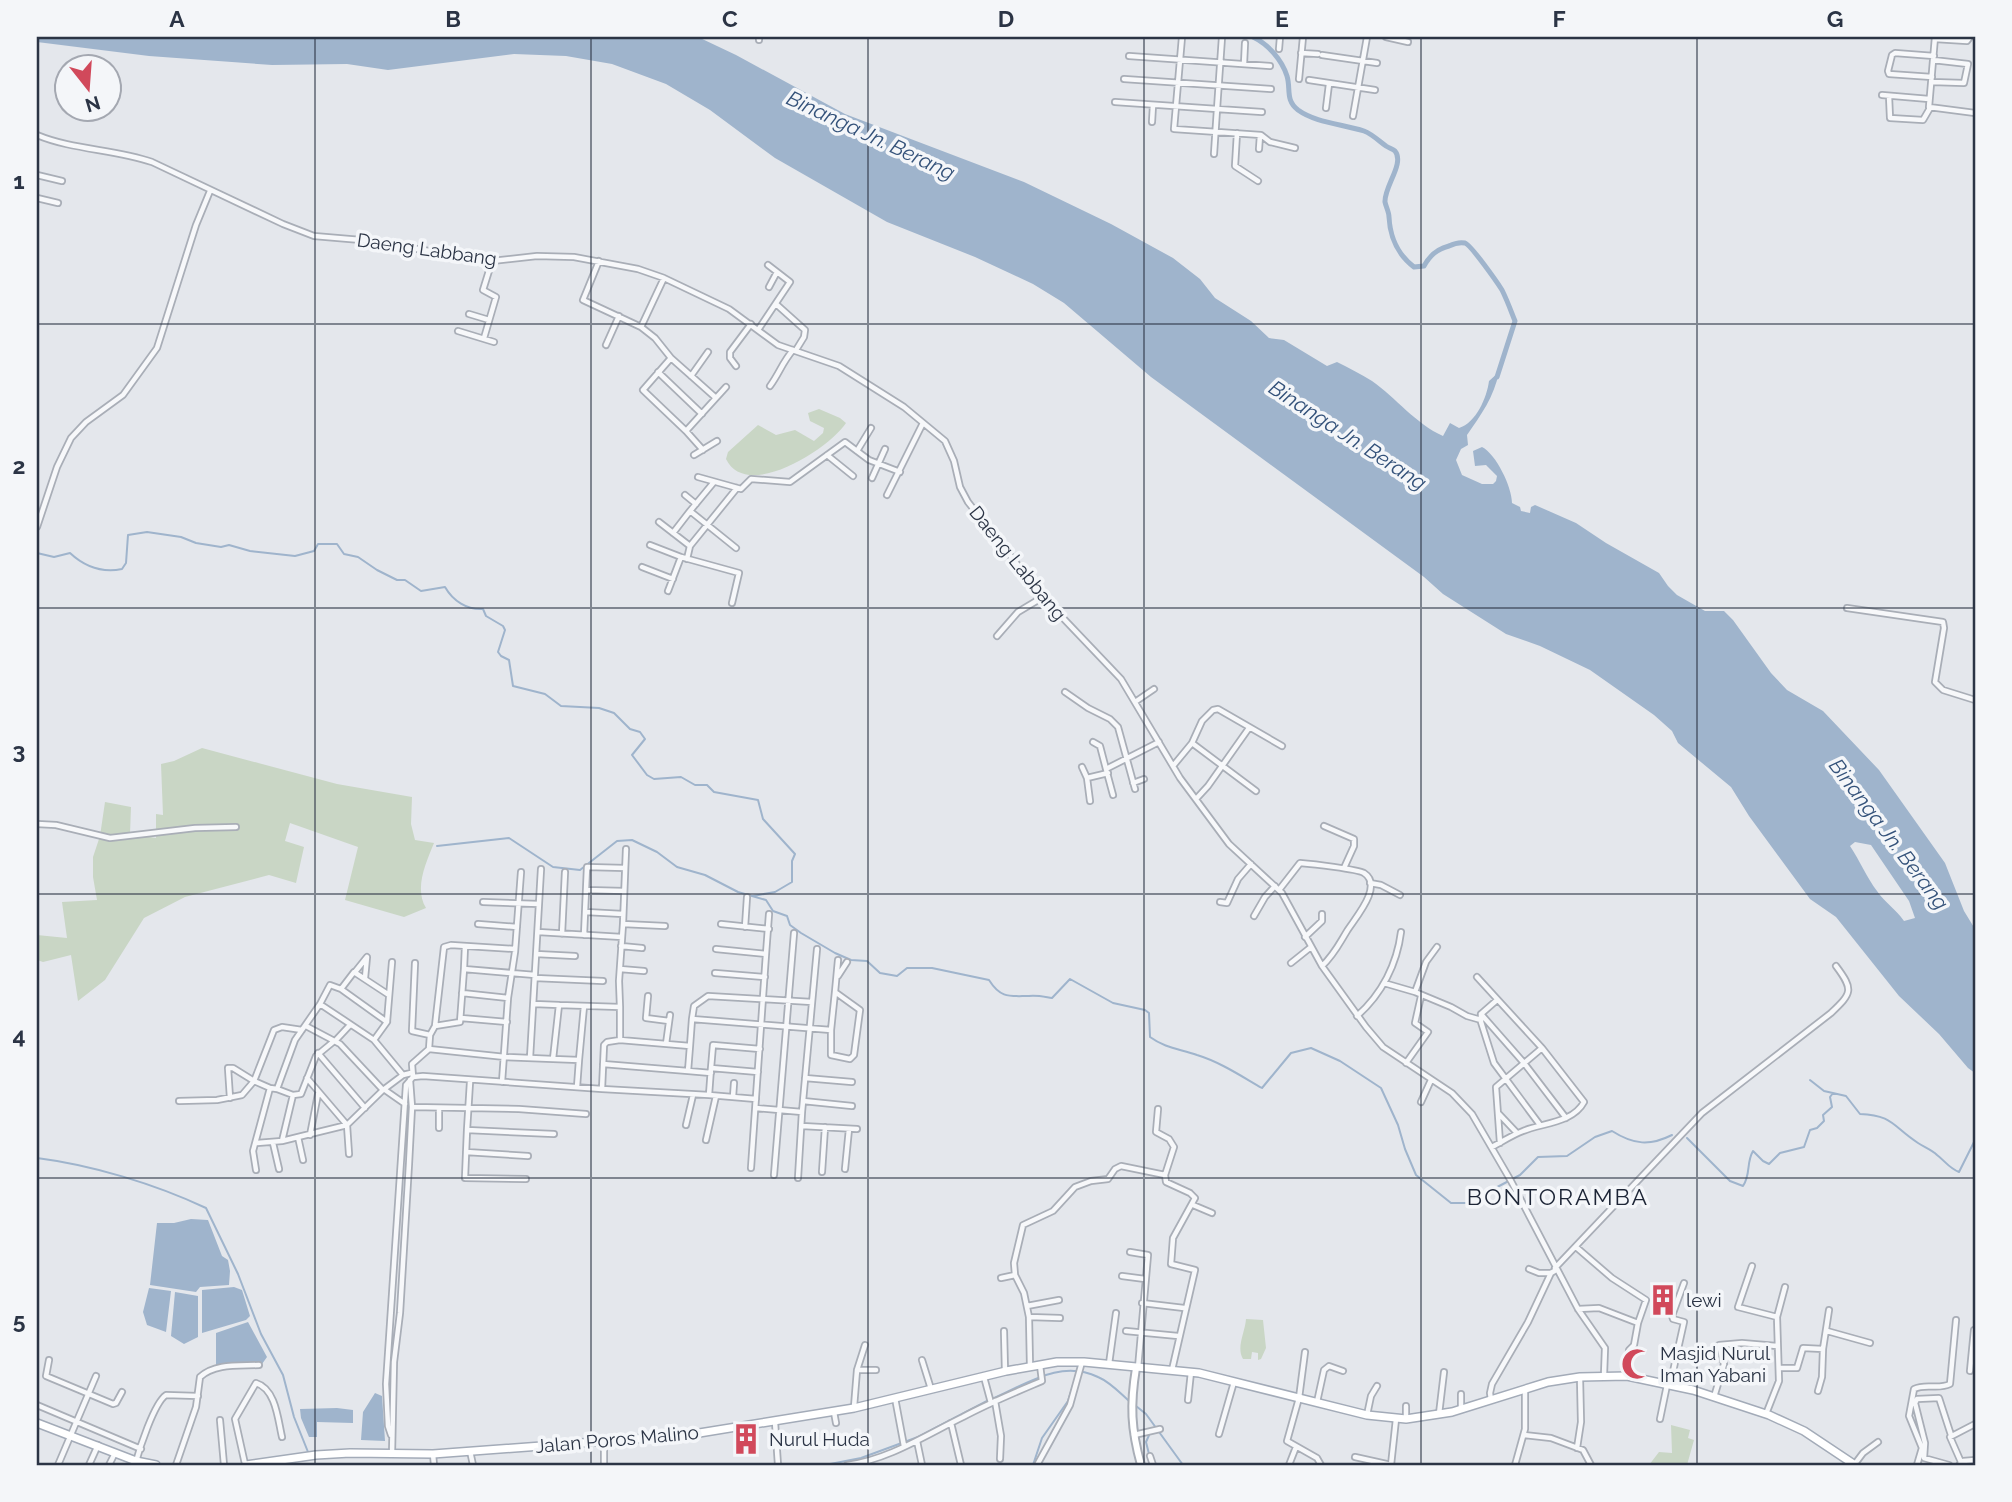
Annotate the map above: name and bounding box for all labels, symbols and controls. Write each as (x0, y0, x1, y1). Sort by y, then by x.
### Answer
text: A (169, 5, 185, 32)
text: B (445, 5, 461, 32)
text: C (722, 5, 738, 32)
text: D (998, 5, 1014, 32)
text: E (1275, 5, 1289, 32)
text: F (1552, 5, 1566, 32)
text: G (1827, 5, 1843, 32)
north arrow (52, 52, 122, 122)
water label: Binanga Jn. Berang (783, 85, 959, 185)
text: N (83, 92, 103, 117)
text: 1 (13, 167, 25, 194)
street label: Daeng Labbang (356, 228, 498, 270)
water label: Binanga Jn. Berang (1265, 375, 1431, 495)
text: 2 (13, 452, 25, 479)
street label: Daeng Labbang (965, 501, 1071, 625)
text: 3 (13, 737, 25, 764)
water label: Binanga Jn. Berang (1824, 754, 1954, 914)
text: 4 (12, 1022, 26, 1049)
district label: BONTORAMBA (1467, 1183, 1649, 1210)
building icon: lewi (1646, 1283, 1680, 1317)
place label: lewi (1686, 1289, 1722, 1311)
text: 5 (13, 1307, 26, 1334)
place label: Masjid Nurul Iman Yabani (1660, 1342, 1771, 1386)
mosque icon: Masjid Nurul Iman Yabani (1620, 1347, 1654, 1381)
street label: Jalan Poros Malino (534, 1421, 700, 1457)
building icon: Nurul Huda (729, 1422, 763, 1456)
place label: Nurul Huda (769, 1428, 870, 1450)

